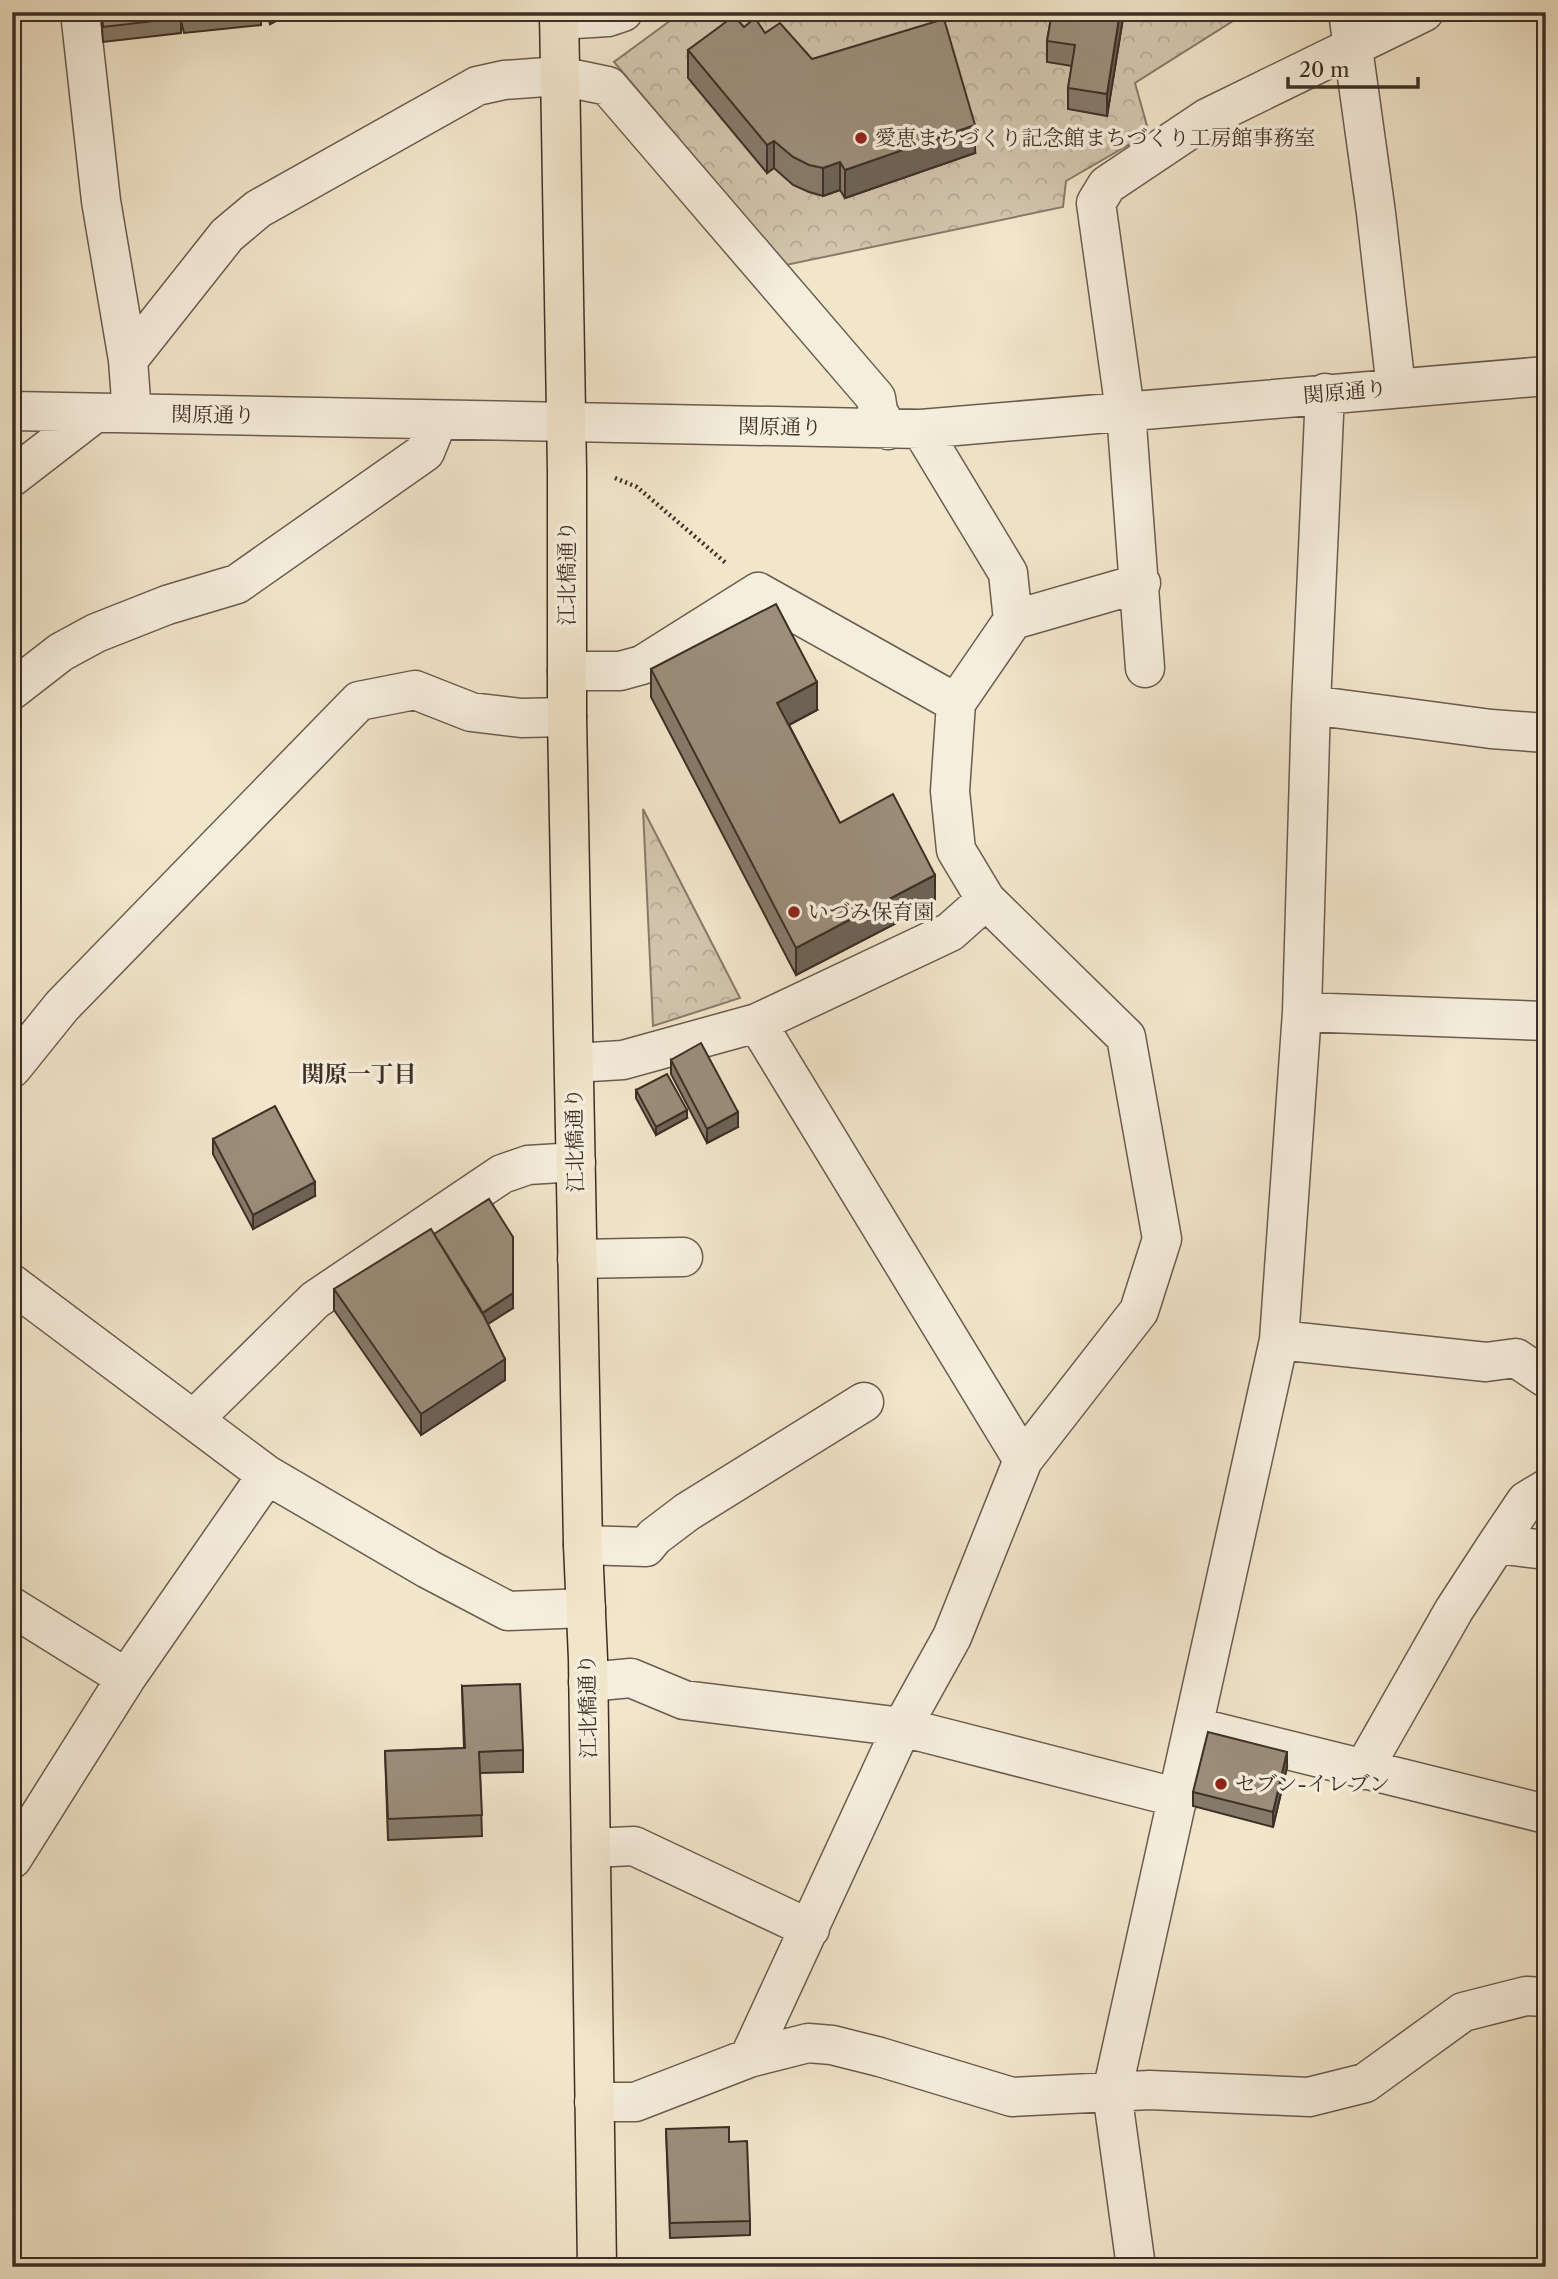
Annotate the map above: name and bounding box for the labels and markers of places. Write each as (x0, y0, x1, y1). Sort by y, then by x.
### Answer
place label: 愛恵まちづくり記念館まちづくり工房館事務室 (875, 125, 1316, 150)
marker: 愛恵まちづくり記念館まちづくり工房館事務室 (853, 130, 869, 146)
place label: いづみ保育園 (808, 899, 934, 924)
marker: いづみ保育園 (786, 904, 802, 920)
place label: セブン-イレブン (1235, 1771, 1390, 1796)
marker: セブン-イレブン (1213, 1776, 1229, 1792)

